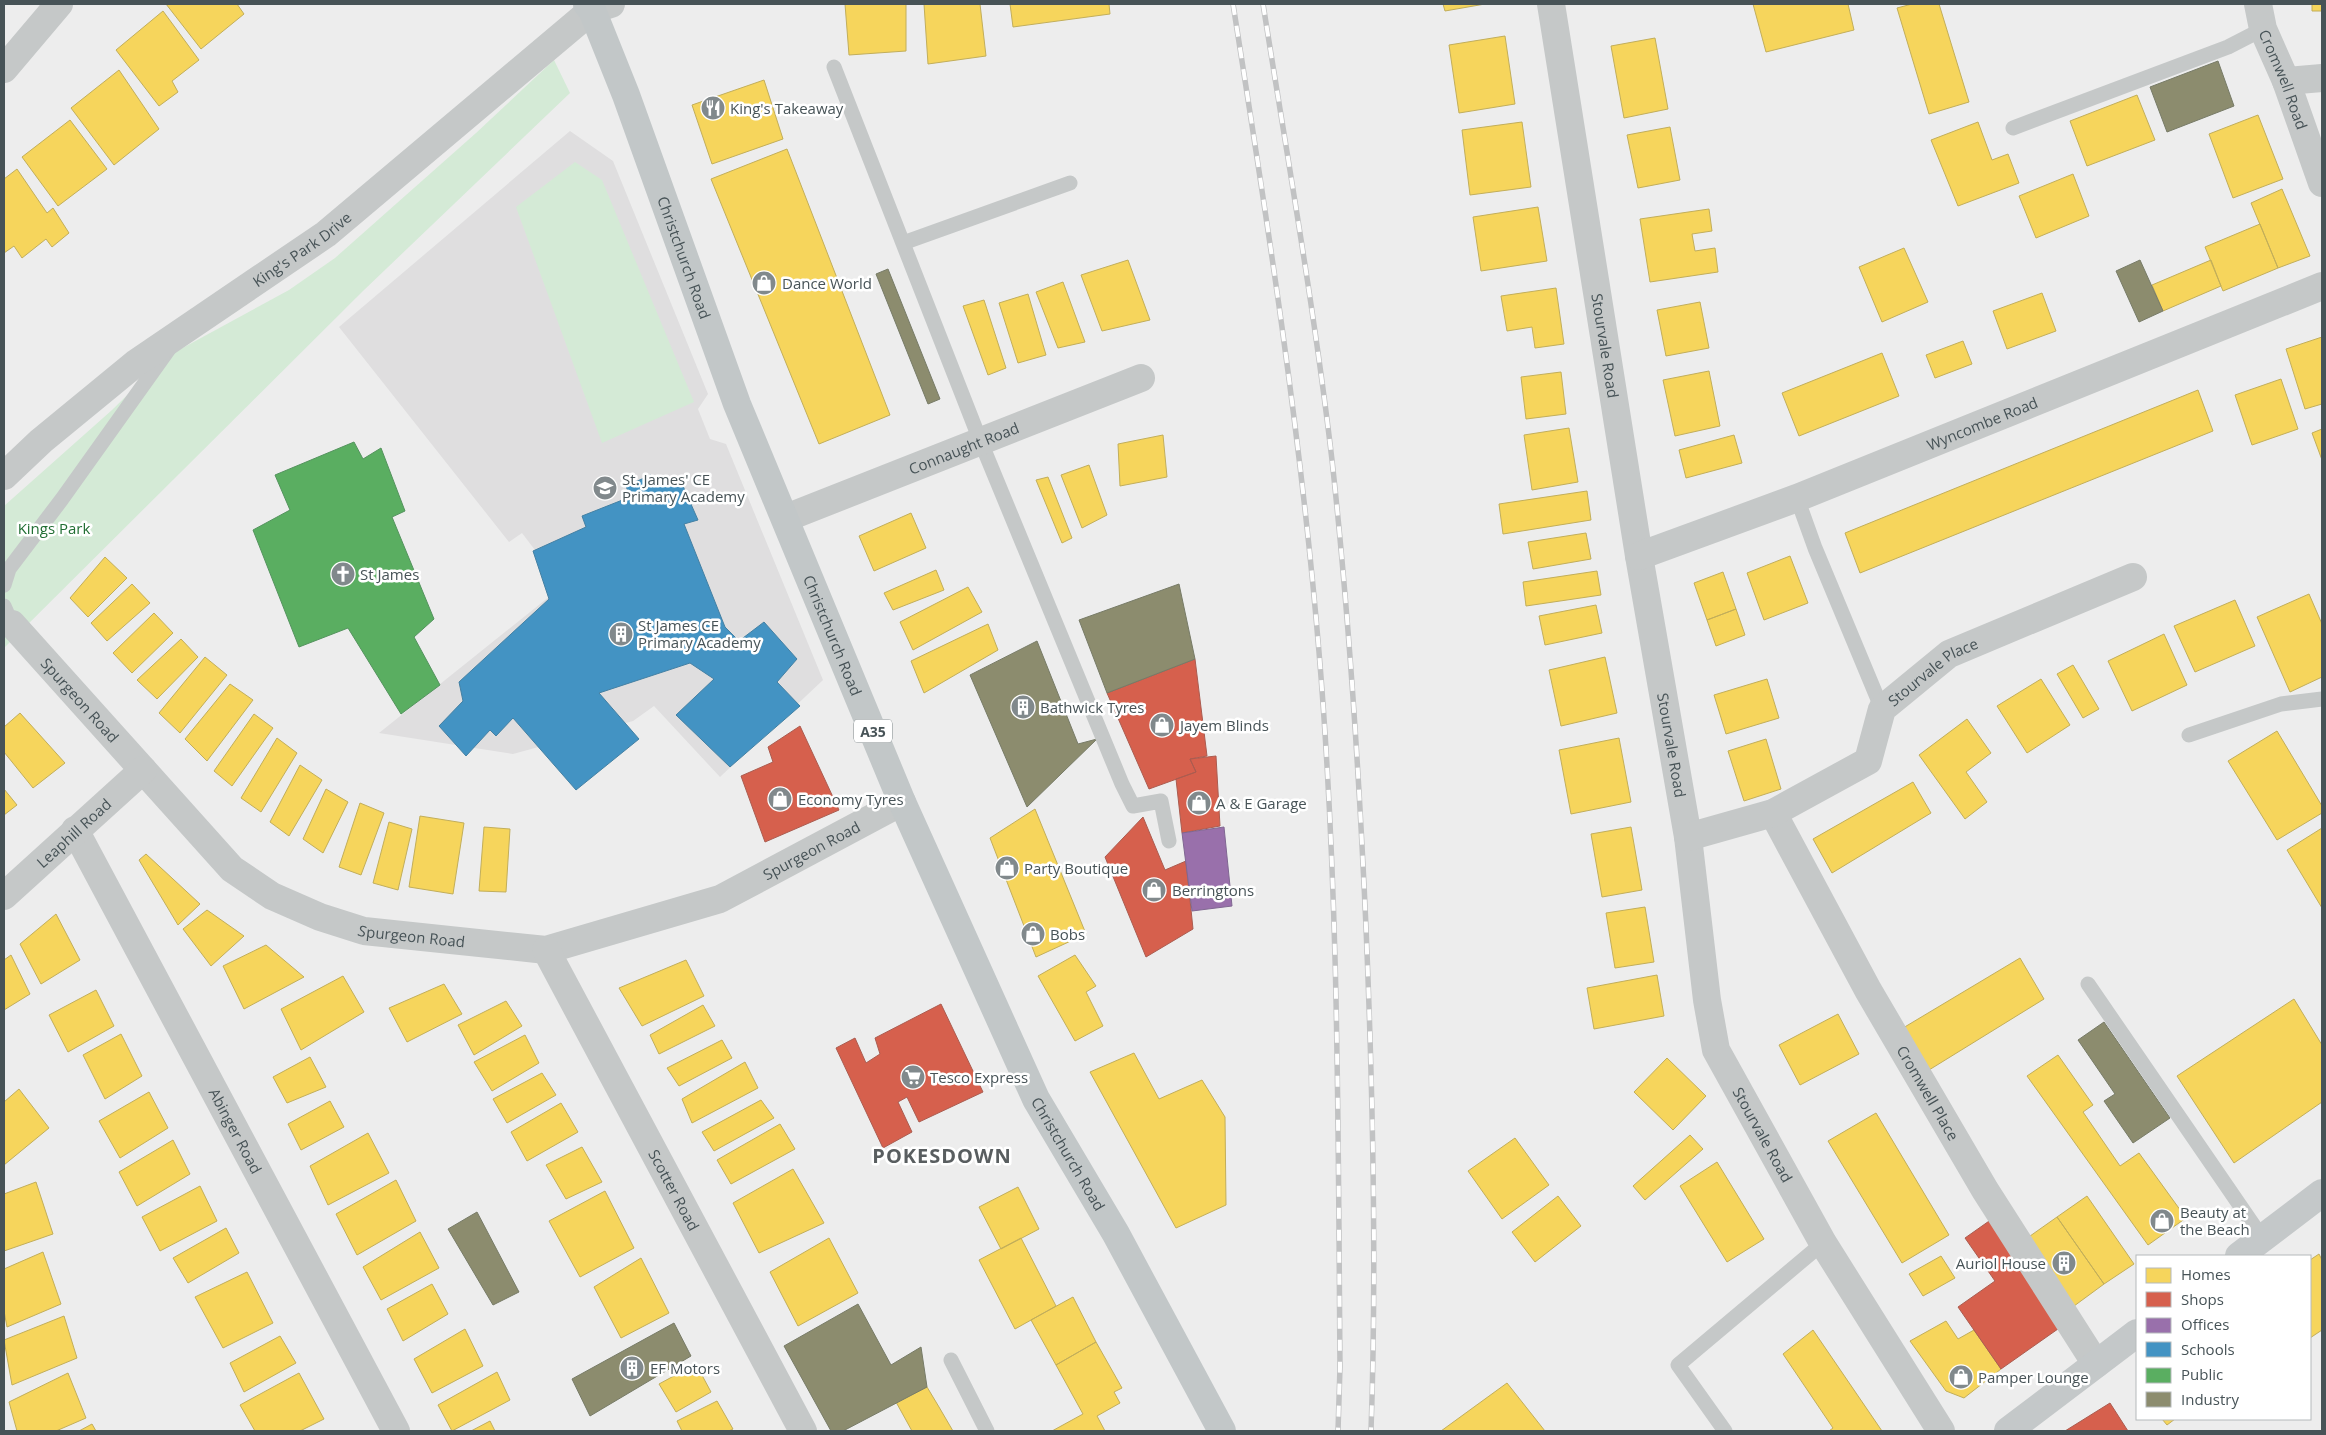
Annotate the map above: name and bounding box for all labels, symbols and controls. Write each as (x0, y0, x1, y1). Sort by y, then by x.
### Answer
street label: Cromwell Road (2254, 26, 2312, 132)
restaurant icon: King's Takeaway (700, 95, 726, 121)
place label: King's Takeaway (730, 98, 844, 118)
street label: Christchurch Road (653, 193, 716, 322)
street label: King's Park Drive (248, 207, 355, 291)
shop icon: Dance World (751, 270, 777, 296)
place label: Dance World (782, 273, 872, 293)
street label: Stourvale Road (1587, 292, 1624, 399)
street label: Wyncombe Road (1924, 392, 2041, 455)
street label: Connaught Road (906, 417, 1022, 479)
place label: St. James' CE Primary Academy (622, 469, 745, 506)
school or university icon: St. James' CE Primary Academy (592, 475, 618, 501)
park label: Kings Park (18, 518, 90, 538)
church icon: St James (330, 561, 356, 587)
place label: St James (360, 564, 419, 584)
street label: Christchurch Road (799, 572, 867, 699)
place label: St James CE Primary Academy (638, 615, 761, 652)
building icon: St James CE Primary Academy (608, 621, 634, 647)
street label: Stourvale Place (1884, 633, 1981, 710)
street label: Spurgeon Road (37, 653, 123, 747)
street label: Stourvale Road (1653, 691, 1691, 799)
building icon: Bathwick Tyres (1010, 694, 1036, 720)
place label: Bathwick Tyres (1040, 697, 1144, 717)
shop icon: Jayem Blinds (1149, 712, 1175, 738)
place label: Jayem Blinds (1178, 715, 1269, 735)
road number: A35 (854, 719, 892, 742)
shop icon: Economy Tyres (767, 786, 793, 812)
place label: Economy Tyres (798, 789, 904, 809)
shop icon: A & E Garage (1186, 790, 1212, 816)
place label: A & E Garage (1216, 793, 1307, 813)
street label: Leaphill Road (32, 794, 115, 872)
street label: Spurgeon Road (759, 816, 863, 884)
shop icon: Party Boutique (994, 855, 1020, 881)
place label: Party Boutique (1024, 858, 1128, 878)
shop icon: Berringtons (1141, 877, 1167, 903)
place label: Berringtons (1172, 880, 1254, 900)
street label: Spurgeon Road (355, 920, 466, 951)
shop icon: Bobs (1020, 921, 1046, 947)
place label: Bobs (1050, 924, 1085, 944)
street label: Cromwell Place (1893, 1042, 1964, 1144)
supermarket icon: Tesco Express (900, 1064, 926, 1090)
place label: Tesco Express (930, 1067, 1028, 1087)
street label: Stourvale Road (1729, 1084, 1797, 1186)
street label: Abinger Road (205, 1085, 267, 1177)
street label: Christchurch Road (1027, 1093, 1110, 1214)
district label: POKESDOWN (872, 1142, 1012, 1169)
street label: Scotter Road (644, 1146, 704, 1234)
place label: Beauty at the Beach (2180, 1202, 2250, 1239)
shop icon: Beauty at the Beach (2149, 1208, 2175, 1234)
building icon: Auriol House (2051, 1250, 2077, 1276)
place label: Auriol House (1956, 1253, 2046, 1273)
legend (2136, 1255, 2311, 1420)
text: Homes (2181, 1264, 2231, 1284)
text: Shops (2181, 1289, 2224, 1309)
text: Offices (2181, 1314, 2229, 1334)
text: Schools (2181, 1339, 2235, 1359)
building icon: EF Motors (619, 1355, 645, 1381)
place label: EF Motors (650, 1358, 720, 1378)
shop icon: Pamper Lounge (1948, 1364, 1974, 1390)
text: Public (2181, 1364, 2223, 1384)
place label: Pamper Lounge (1978, 1367, 2089, 1387)
text: Industry (2181, 1389, 2239, 1409)

